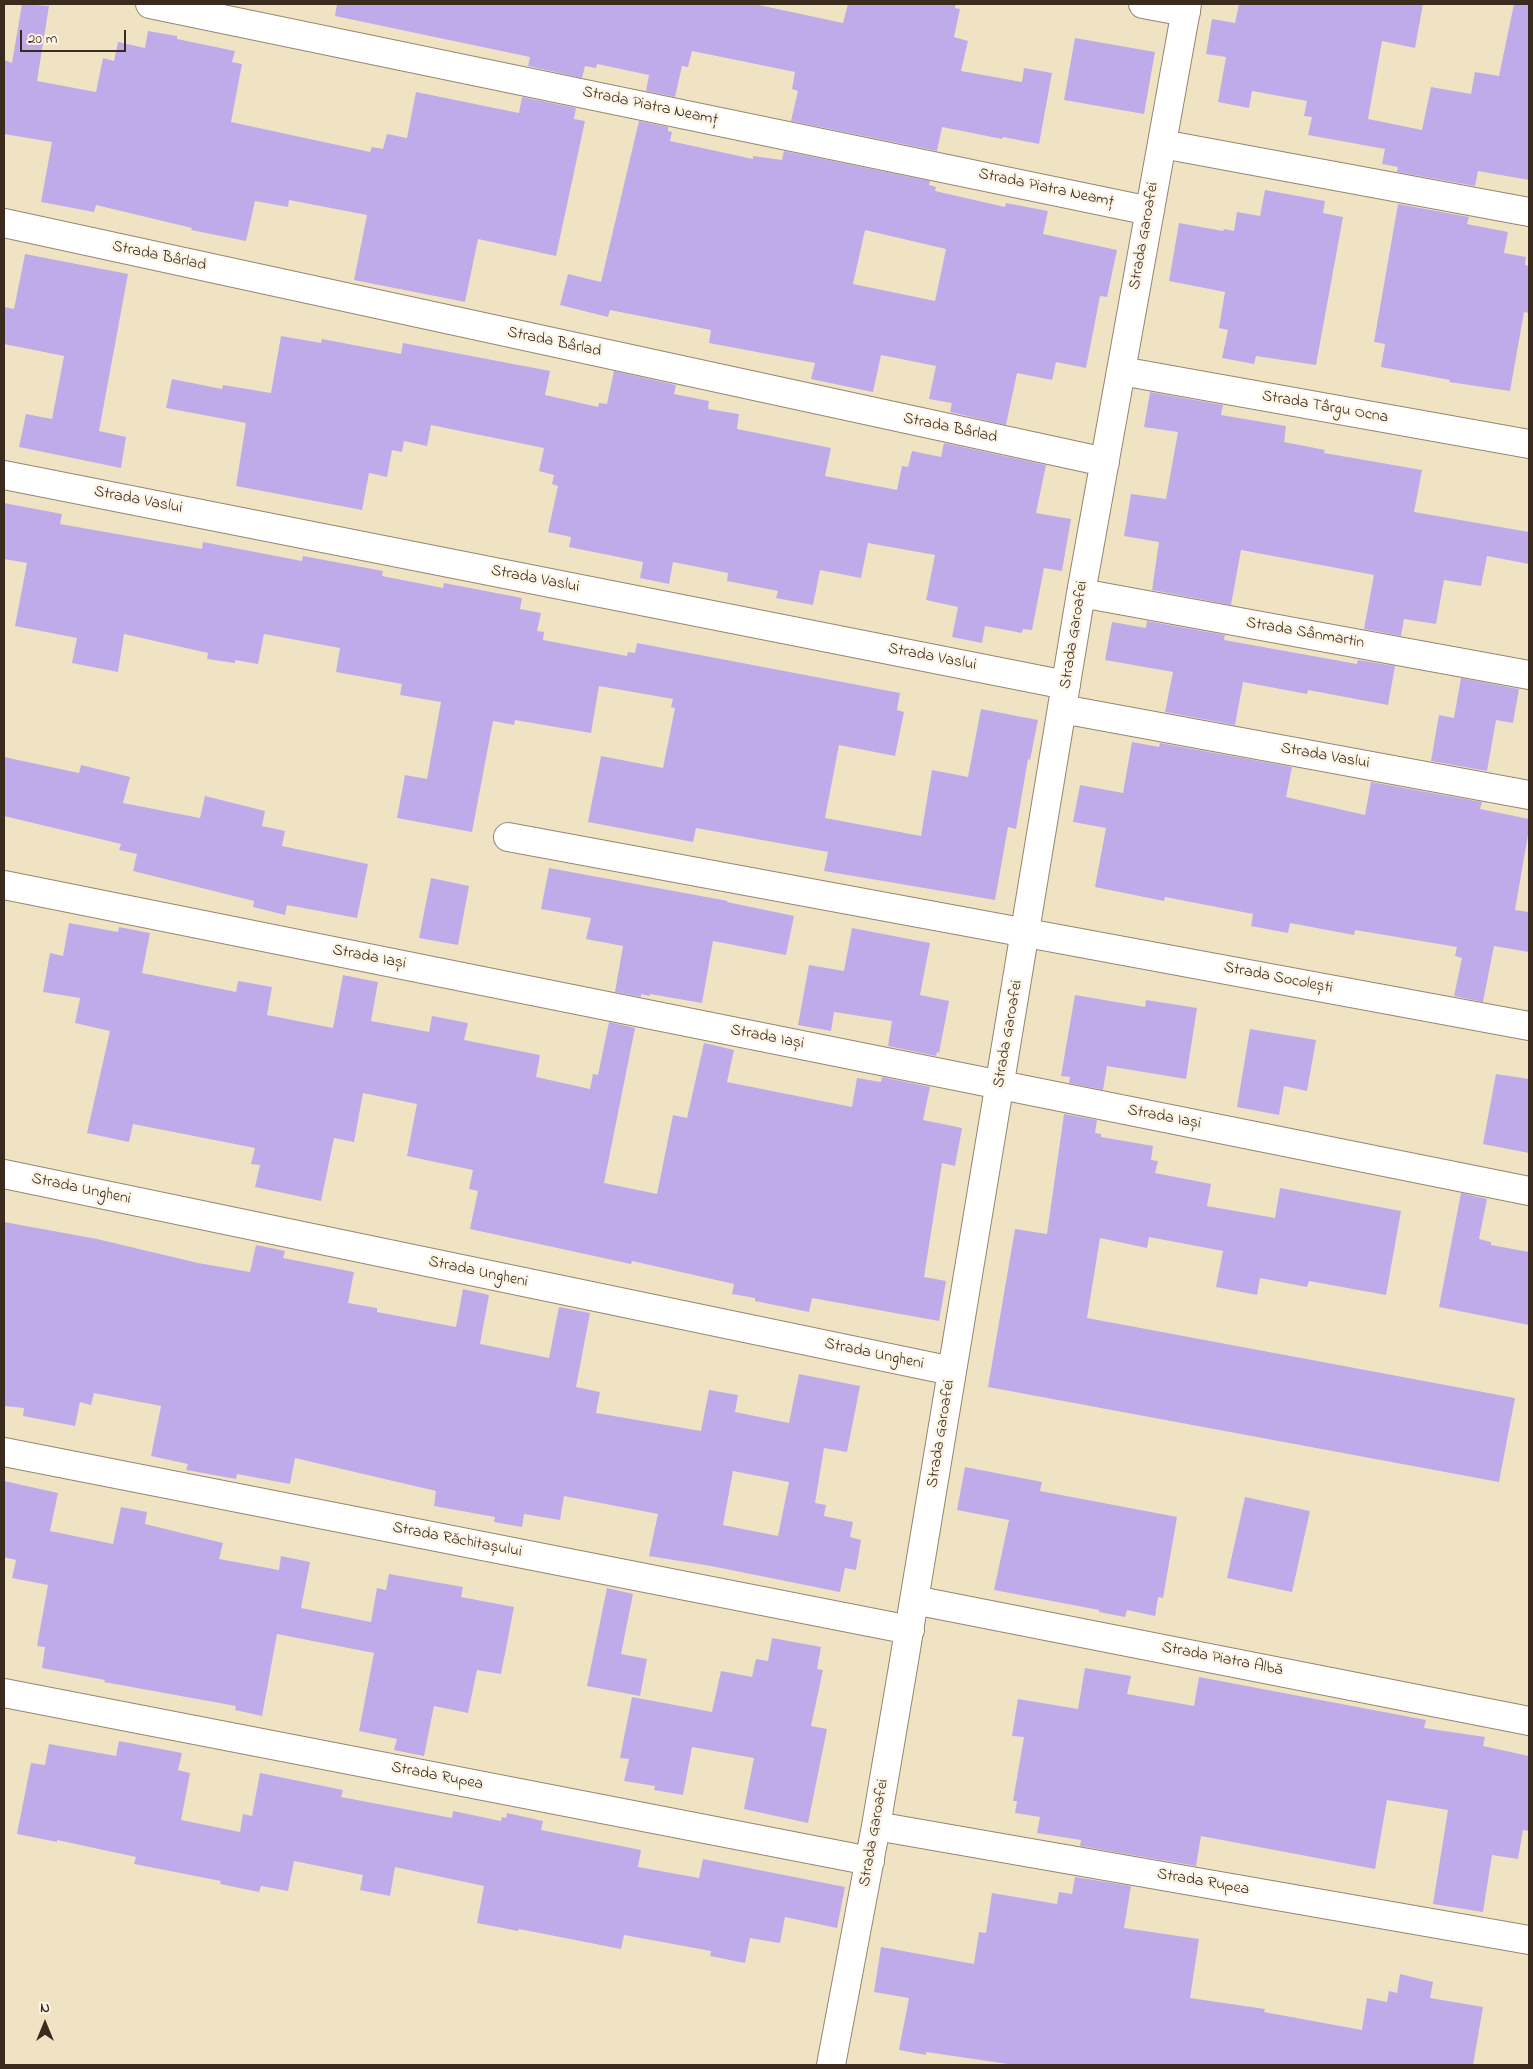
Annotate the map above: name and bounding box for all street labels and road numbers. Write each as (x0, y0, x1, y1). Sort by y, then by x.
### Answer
street label: Strada Piatra Neamț (580, 83, 720, 131)
street label: Strada Piatra Neamț (976, 165, 1116, 213)
street label: Strada Garoafei (1126, 181, 1164, 291)
street label: Strada Bârlad (110, 238, 208, 276)
street label: Strada Bârlad (505, 324, 603, 362)
street label: Strada Târgu Ocna (1260, 387, 1390, 429)
street label: Strada Bârlad (901, 410, 999, 448)
street label: Strada Vaslui (92, 483, 184, 519)
street label: Strada Vaslui (489, 562, 581, 598)
street label: Strada Garoafei (1057, 580, 1093, 690)
street label: Strada Sânmartin (1244, 614, 1366, 654)
street label: Strada Vaslui (886, 640, 978, 676)
street label: Strada Vaslui (1279, 740, 1371, 774)
street label: Strada Iași (331, 941, 407, 975)
street label: Strada Socolești (1222, 959, 1334, 999)
street label: Strada Garoafei (990, 979, 1028, 1089)
street label: Strada Iași (729, 1021, 805, 1055)
street label: Strada Iași (1126, 1101, 1202, 1135)
street label: Strada Ungheni (30, 1170, 132, 1210)
street label: Strada Ungheni (427, 1253, 529, 1293)
street label: Strada Ungheni (823, 1335, 925, 1375)
street label: Strada Garoafei (924, 1379, 960, 1489)
street label: Strada Răchitașului (391, 1519, 523, 1563)
street label: Strada Piatra Albă (1160, 1639, 1284, 1681)
street label: Strada Rupea (389, 1759, 485, 1795)
street label: Strada Garoafei (856, 1778, 894, 1888)
street label: Strada Rupea (1155, 1865, 1251, 1901)

